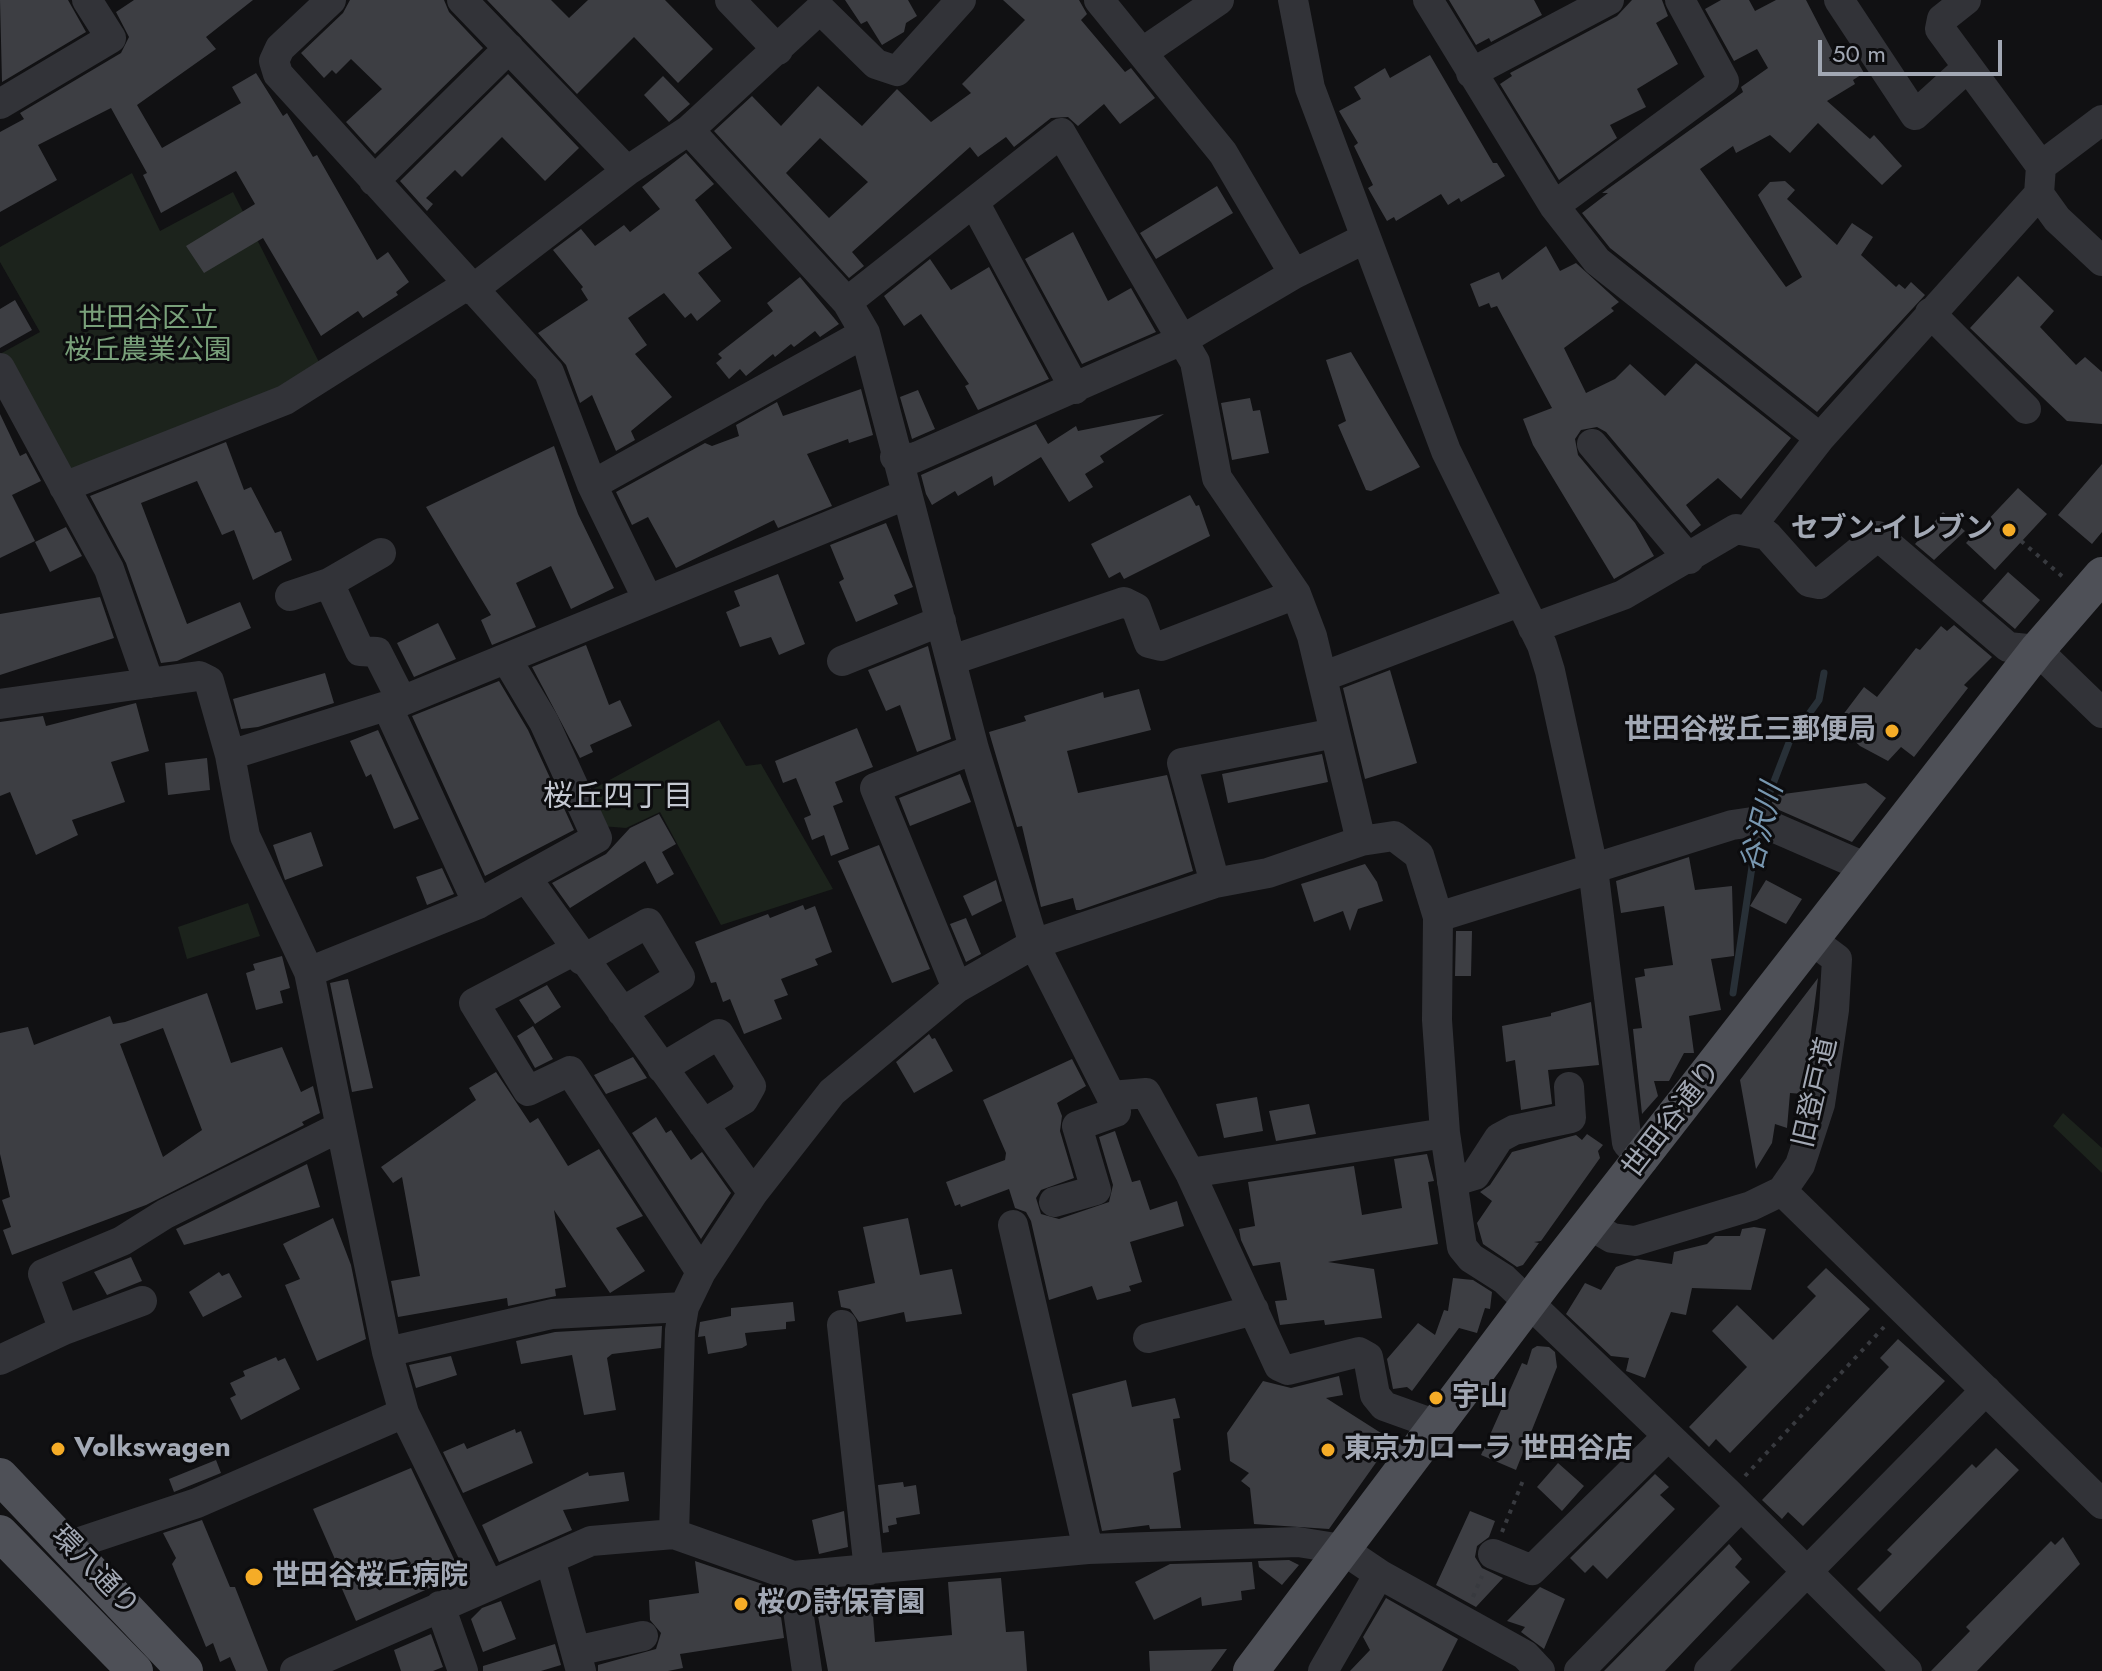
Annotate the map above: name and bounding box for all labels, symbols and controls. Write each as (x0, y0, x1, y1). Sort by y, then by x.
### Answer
scale bar (1822, 24, 2006, 74)
text: 50 m (1832, 36, 1886, 71)
park label: 世田谷区立 桜丘農業公園 (64, 303, 232, 369)
place label: セブン-イレブン (1791, 513, 1993, 547)
marker: セブン-イレブン (2000, 521, 2018, 539)
place label: 世田谷桜丘三郵便局 (1624, 714, 1876, 748)
marker: 世田谷桜丘三郵便局 (1883, 722, 1901, 740)
water label: 谷沢川 (1736, 780, 1792, 876)
district label: 桜丘四丁目 (543, 781, 693, 817)
street label: 旧登戸道 (1788, 1035, 1846, 1151)
street label: 世田谷通り (1617, 1054, 1729, 1186)
place label: 宇山 (1452, 1381, 1508, 1415)
marker: 宇山 (1427, 1389, 1445, 1407)
place label: Volkswagen (74, 1432, 231, 1466)
place label: 東京カローラ 世田谷店 (1344, 1433, 1632, 1467)
marker: Volkswagen (49, 1440, 67, 1458)
marker: 東京カローラ 世田谷店 (1319, 1441, 1337, 1459)
street label: 環八通り (43, 1520, 145, 1624)
place label: 世田谷桜丘病院 (272, 1560, 468, 1594)
marker: 世田谷桜丘病院 (243, 1566, 265, 1588)
place label: 桜の詩保育園 (757, 1587, 925, 1621)
marker: 桜の詩保育園 (732, 1595, 750, 1613)

